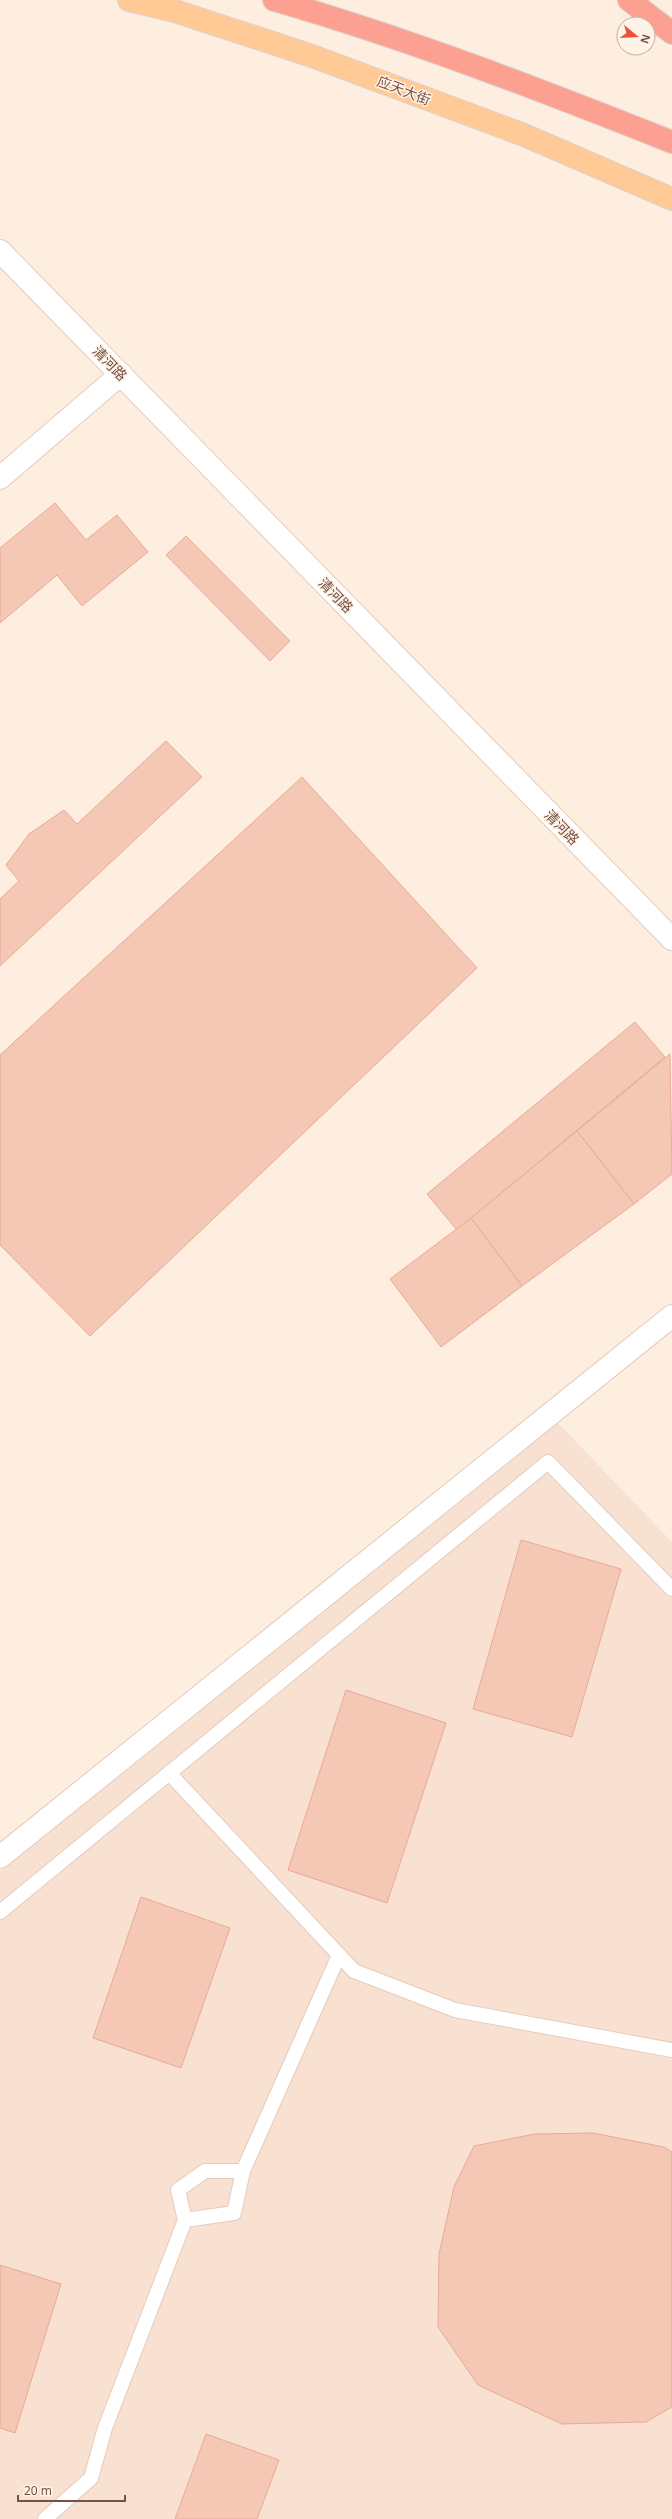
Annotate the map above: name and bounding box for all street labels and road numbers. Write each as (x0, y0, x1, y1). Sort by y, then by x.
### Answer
street label: 应天大街 (374, 71, 434, 109)
street label: 清河路 (89, 341, 131, 385)
street label: 清河路 (315, 573, 357, 617)
street label: 清河路 (541, 805, 583, 849)

